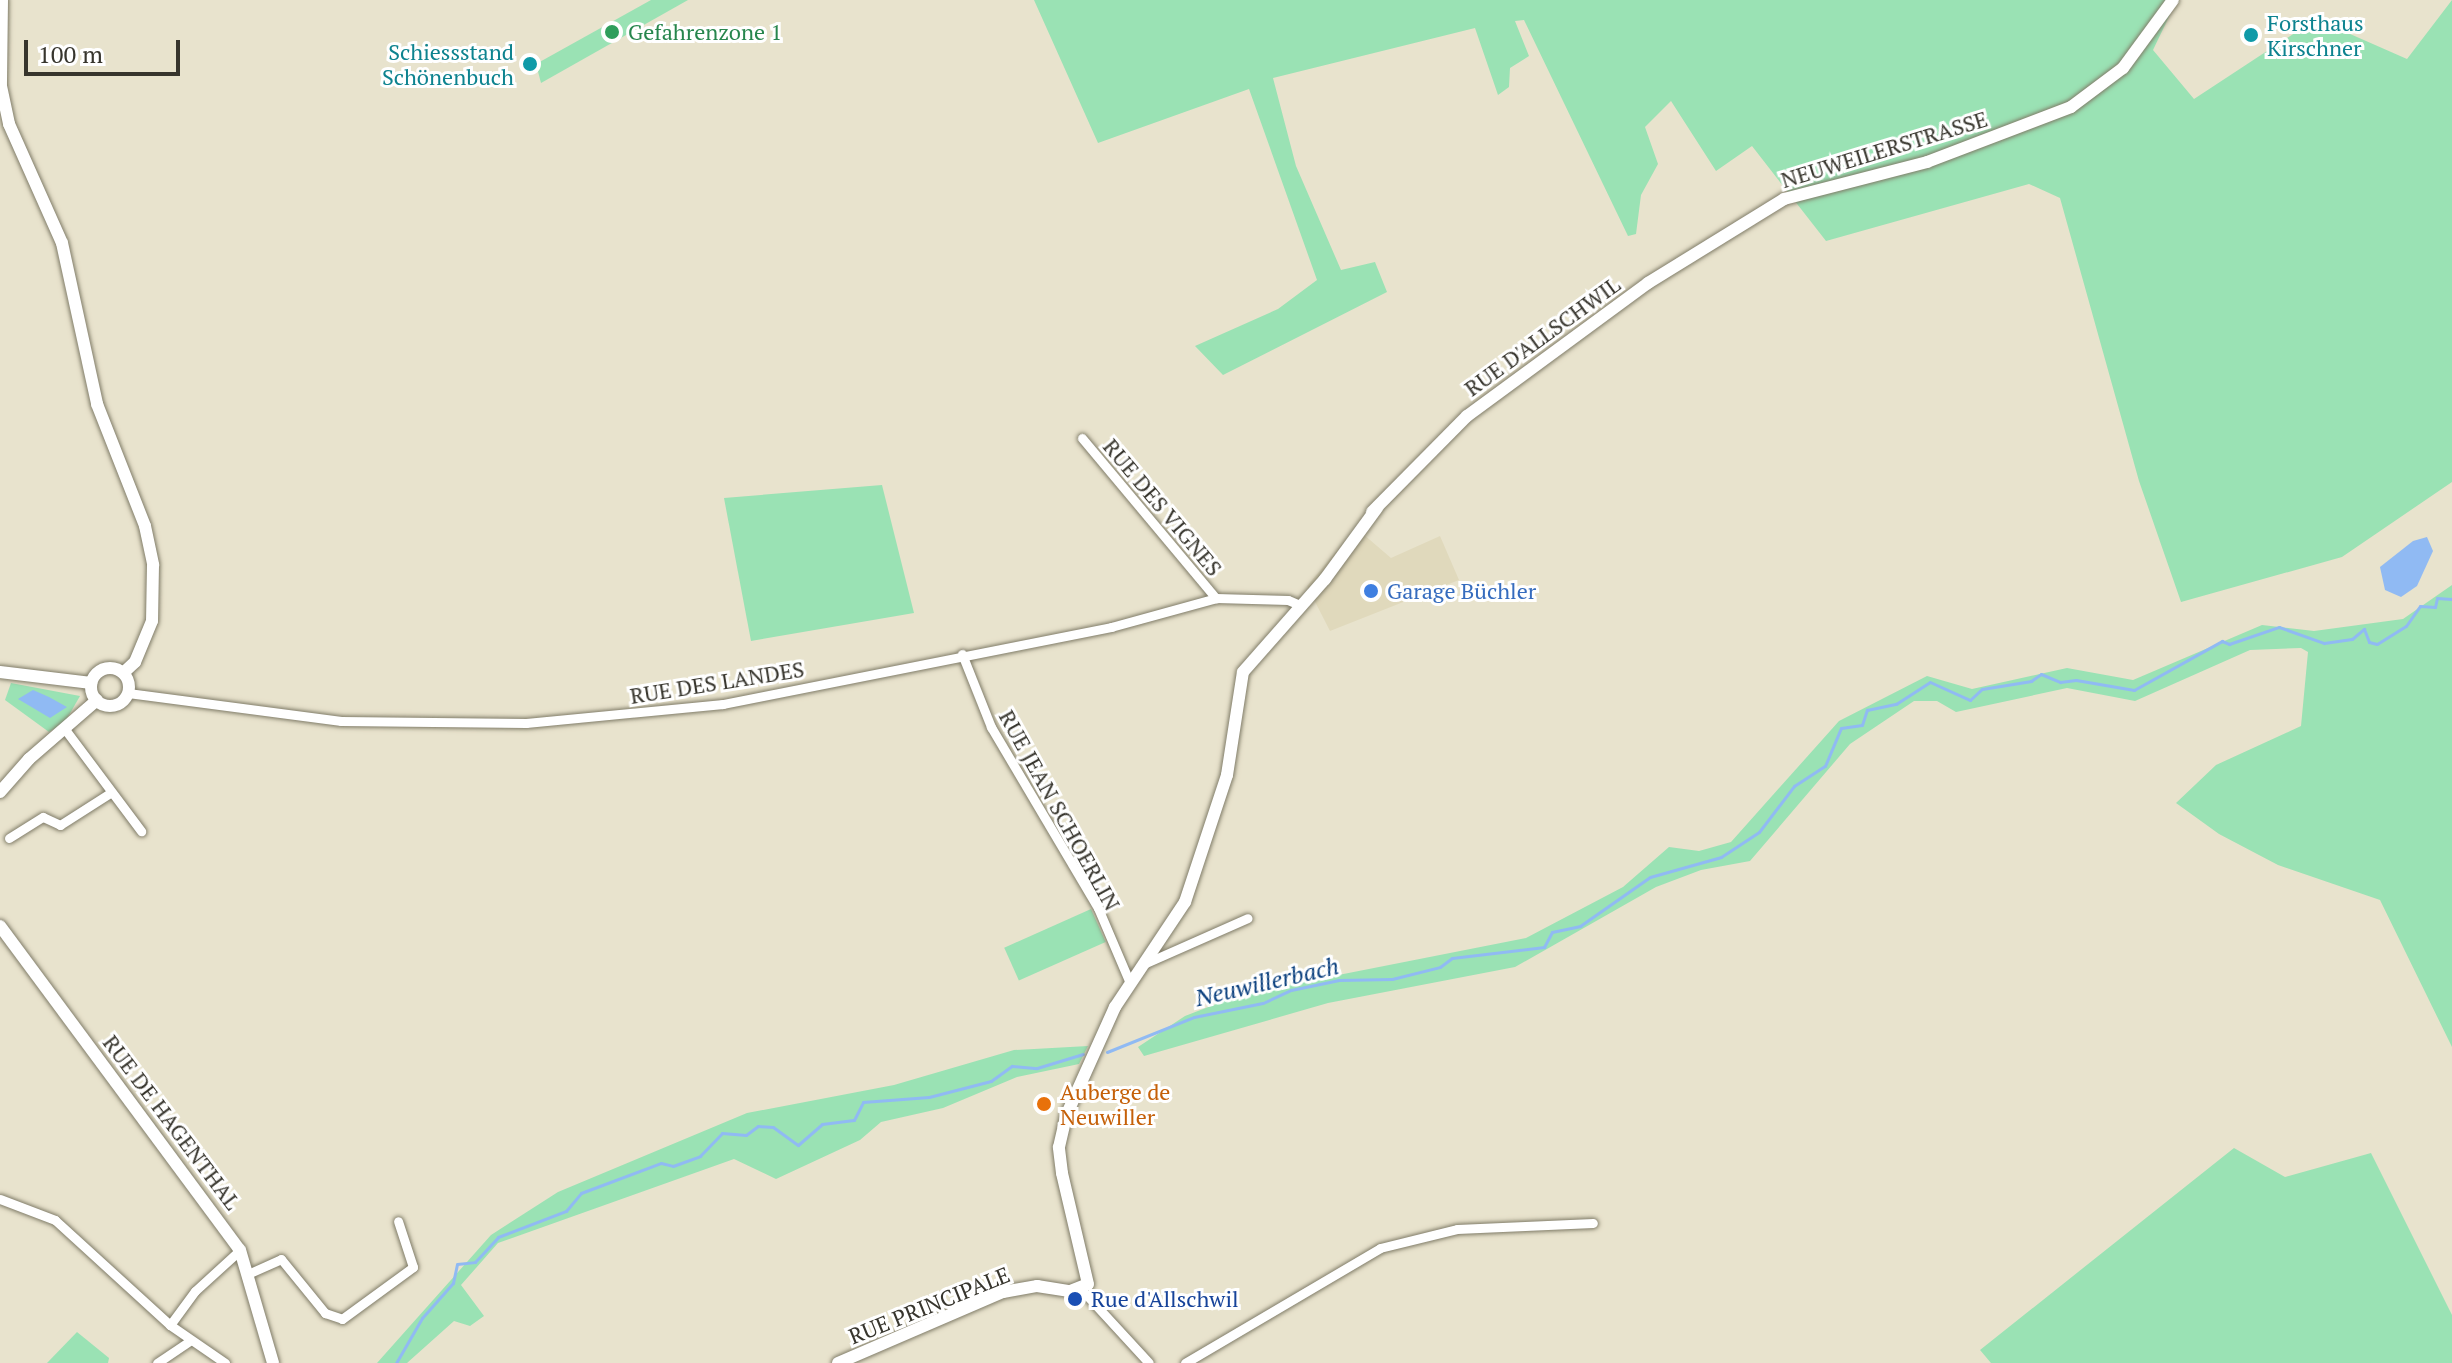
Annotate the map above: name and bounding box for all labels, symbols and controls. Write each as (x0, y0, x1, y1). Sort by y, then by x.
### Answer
place label: Forsthaus Kirschner (2267, 9, 2363, 60)
place label: Gefahrenzone 1 (628, 19, 782, 45)
marker: Gefahrenzone 1 (603, 23, 621, 41)
scale bar (28, 24, 184, 74)
marker: Forsthaus Kirschner (2242, 26, 2260, 44)
text: 100 m (38, 38, 103, 70)
place label: Schiessstand Schönenbuch (382, 38, 514, 90)
marker: Schiessstand Schönenbuch (521, 55, 539, 73)
street label: NEUWEILERSTRASSE (1778, 105, 1990, 193)
street label: RUE D'ALLSCHWIL (1459, 271, 1625, 401)
street label: RUE DES VIGNES (1098, 433, 1228, 581)
place label: Garage Büchler (1387, 578, 1536, 604)
marker: Garage Büchler (1362, 582, 1380, 600)
street label: RUE DES LANDES (628, 655, 806, 709)
street label: RUE JEAN SCHOERLIN (994, 705, 1126, 915)
water label: Neuwillerbach (1192, 951, 1342, 1013)
street label: RUE DE HAGENTHAL (98, 1030, 246, 1214)
place label: Auberge de Neuwiller (1060, 1078, 1170, 1130)
marker: Auberge de Neuwiller (1035, 1095, 1053, 1113)
street label: RUE PRINCIPALE (845, 1261, 1013, 1349)
place label: Rue d'Allschwil (1091, 1286, 1239, 1312)
marker: Rue d'Allschwil (1066, 1290, 1084, 1308)

